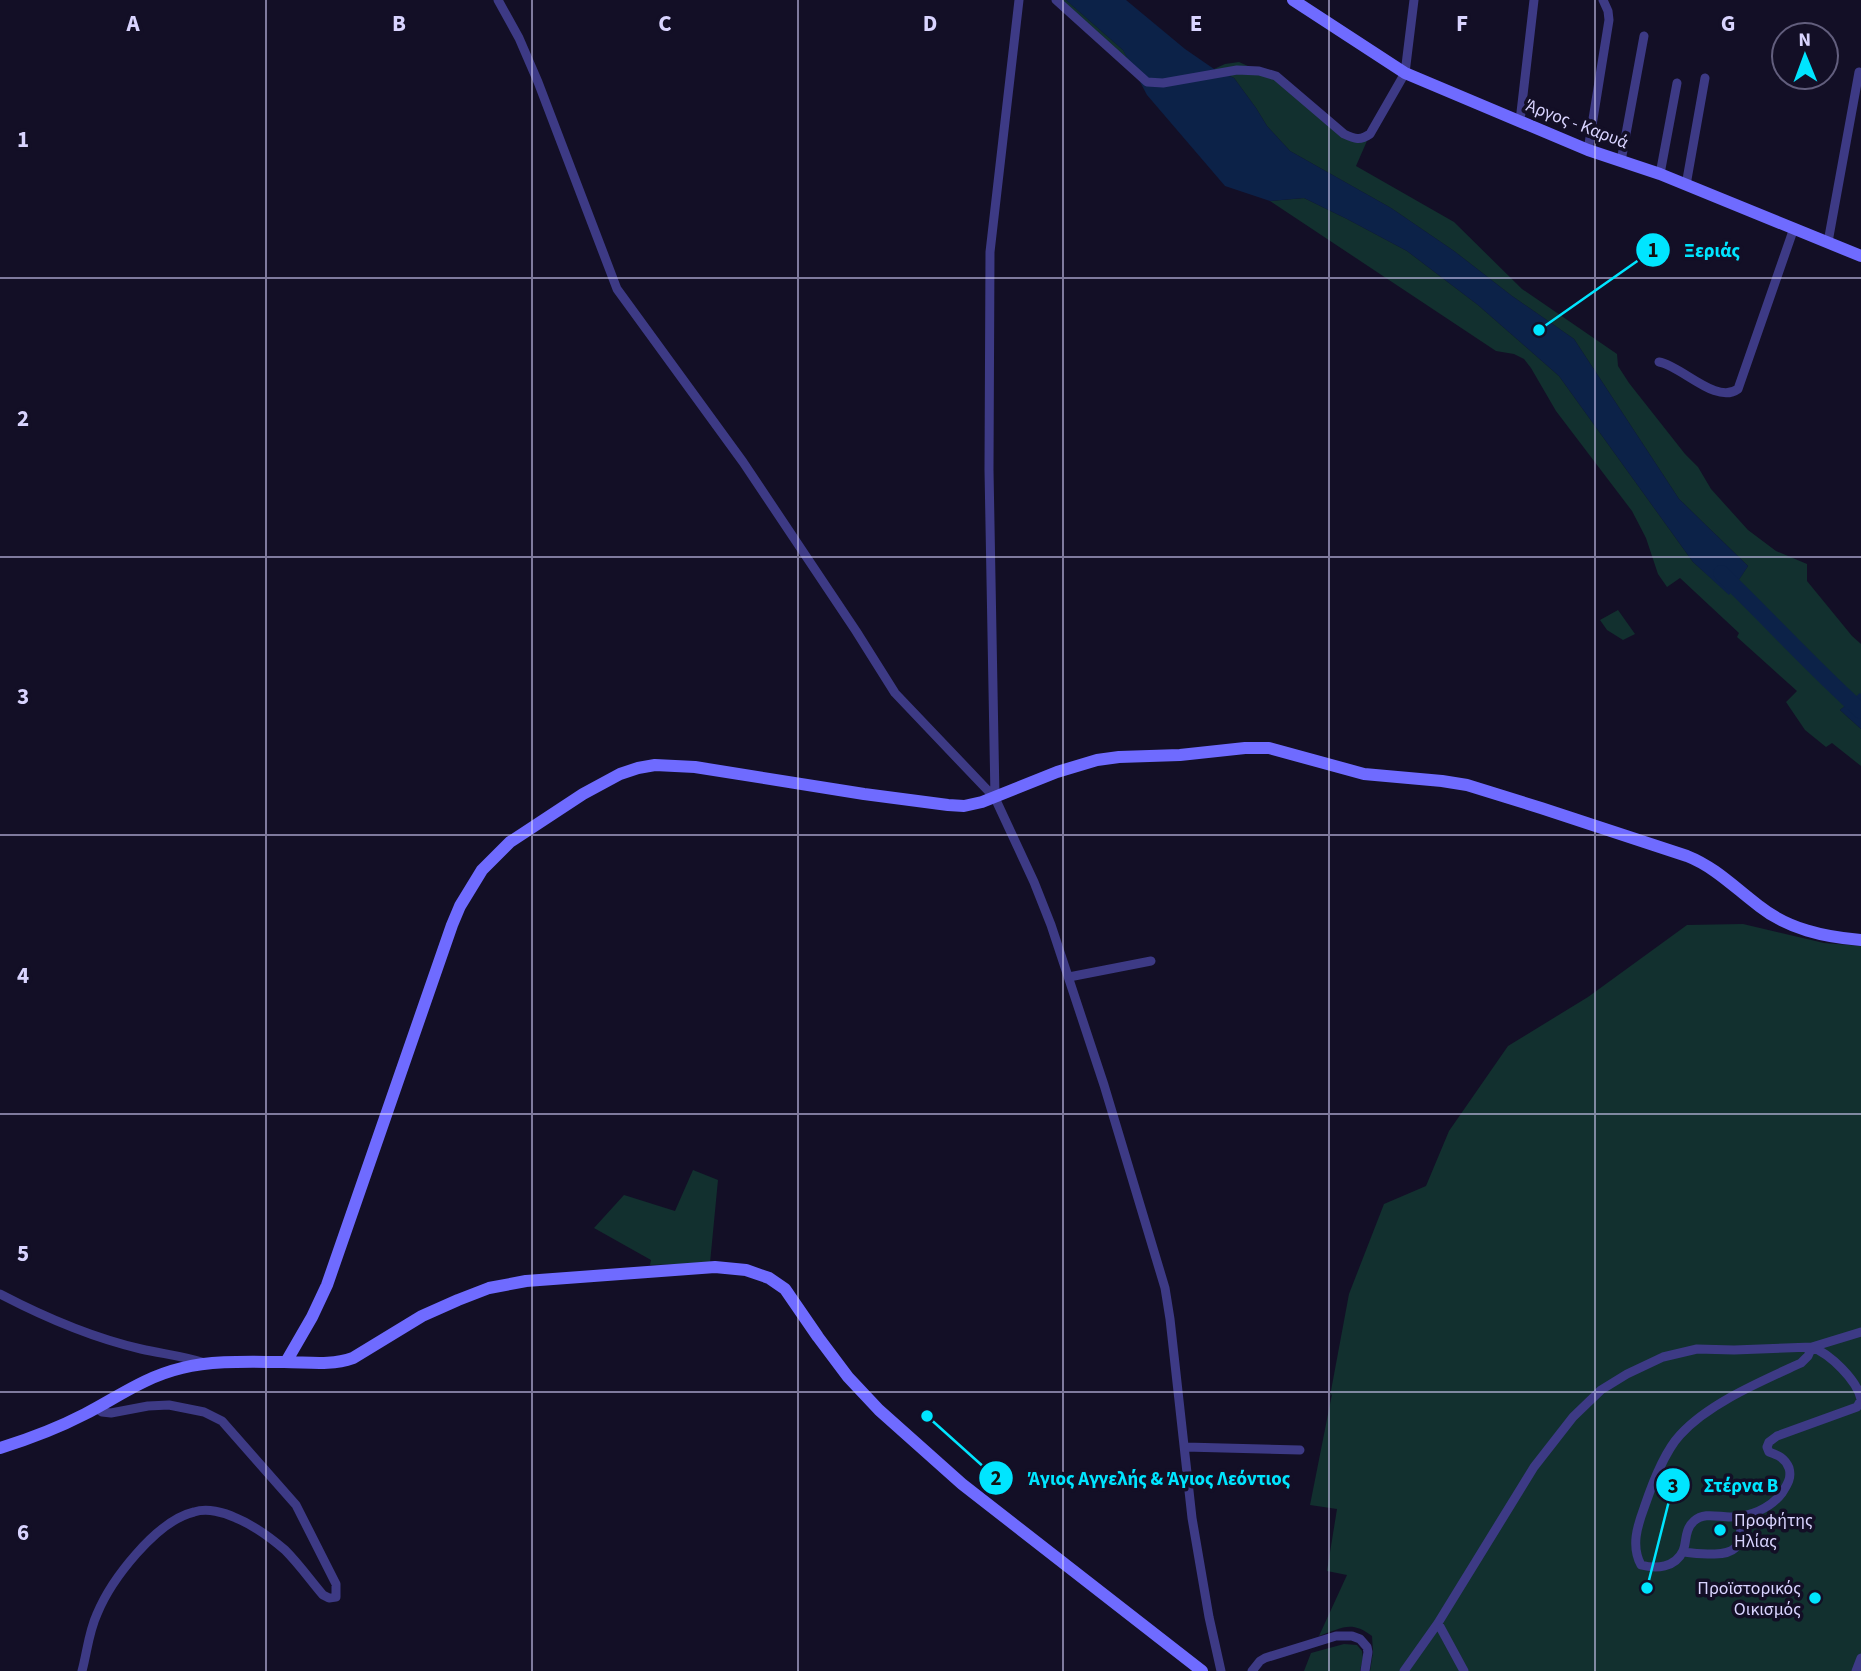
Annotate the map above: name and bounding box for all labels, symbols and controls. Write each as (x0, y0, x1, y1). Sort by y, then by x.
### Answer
text: A (125, 7, 140, 40)
text: B (392, 7, 406, 40)
text: C (658, 7, 672, 40)
text: D (923, 7, 937, 40)
text: E (1190, 7, 1202, 40)
text: F (1456, 7, 1468, 40)
text: G (1721, 7, 1735, 40)
north arrow (1770, 21, 1840, 91)
text: N (1798, 27, 1811, 54)
street label: Άργος - Καρυά (1522, 93, 1632, 155)
text: 1 (17, 123, 29, 156)
callout: Ξεριάς (1635, 230, 1754, 270)
text: 1 (1647, 235, 1659, 265)
text: Ξεριάς (1684, 238, 1740, 265)
text: 2 (17, 402, 29, 435)
text: 3 (17, 680, 29, 713)
text: 4 (17, 959, 29, 992)
text: 5 (17, 1237, 29, 1270)
callout: Άγιος Αγγελής & Άγιος Λεόντιος (979, 1458, 1304, 1498)
text: 2 (990, 1463, 1002, 1493)
callout: Στέρνα Β (1655, 1465, 1793, 1505)
text: Άγιος Αγγελής & Άγιος Λεόντιος (1028, 1466, 1291, 1493)
text: 3 (1667, 1471, 1679, 1501)
text: Στέρνα Β (1704, 1473, 1778, 1500)
place label: Προφήτης Ηλίας (1734, 1508, 1813, 1554)
text: 6 (17, 1516, 29, 1549)
marker: Προφήτης Ηλίας (1712, 1522, 1728, 1538)
place label: Προϊστορικός Οικισμός (1697, 1576, 1801, 1622)
marker: Προϊστορικός Οικισμός (1807, 1590, 1823, 1606)

